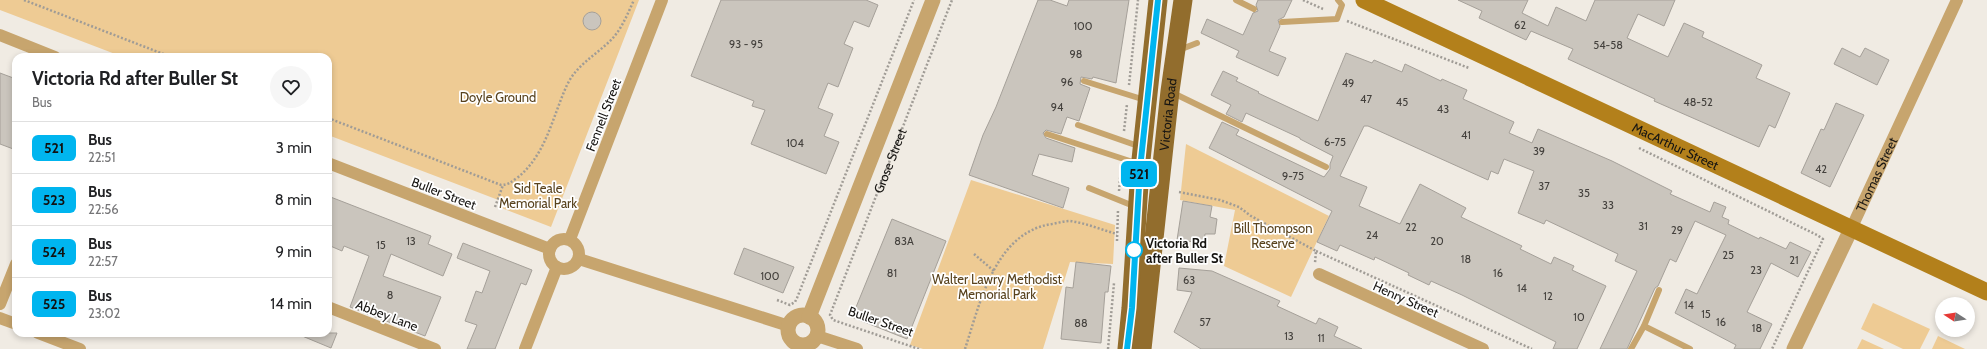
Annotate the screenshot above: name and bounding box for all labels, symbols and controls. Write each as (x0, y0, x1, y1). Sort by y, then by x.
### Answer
house number: 62 (1514, 18, 1526, 32)
house number: 100 (1074, 19, 1093, 33)
house number: 93 - 95 (729, 37, 763, 51)
house number: 54-58 (1593, 38, 1623, 52)
house number: 98 (1070, 47, 1082, 61)
button: heart (270, 66, 312, 108)
text: Victoria Rd after Buller St (32, 67, 238, 90)
house number: 96 (1061, 75, 1073, 89)
street label: Fennell Street (582, 76, 624, 154)
house number: 49 (1342, 76, 1354, 90)
street label: Victoria Road (1156, 77, 1180, 152)
park label: Doyle Ground (460, 89, 536, 105)
house number: 47 (1360, 92, 1372, 106)
text: Bus (32, 94, 52, 110)
house number: 45 (1396, 95, 1408, 109)
house number: 48-52 (1683, 95, 1713, 109)
house number: 94 (1051, 100, 1064, 114)
house number: 43 (1437, 102, 1449, 116)
street label: MacArthur Street (1630, 119, 1722, 173)
street label: Grose Street (870, 125, 910, 195)
house number: 41 (1461, 128, 1471, 142)
text: Bus (88, 131, 112, 149)
street label: Thomas Street (1852, 134, 1901, 214)
house number: 6-75 (1324, 135, 1346, 149)
house number: 104 (786, 136, 804, 150)
text: 521 (44, 139, 64, 157)
text: 3 min (276, 139, 312, 157)
house number: 39 (1533, 144, 1545, 158)
text: 22:51 (88, 149, 116, 165)
line badge: 521 (1116, 161, 1162, 187)
house number: 42 (1815, 162, 1827, 176)
text: 521 (1129, 165, 1149, 183)
house number: 9-75 (1282, 169, 1304, 183)
street label: Buller Street (410, 173, 479, 213)
house number: 37 (1538, 179, 1550, 193)
park label: Sid Teale Memorial Park (499, 180, 577, 211)
text: Bus (88, 183, 112, 201)
house number: 35 (1578, 186, 1590, 200)
text: 523 (43, 191, 65, 209)
text: 8 min (275, 191, 312, 209)
house number: 33 (1602, 198, 1614, 212)
text: 22:56 (88, 201, 119, 217)
house number: 31 (1638, 219, 1648, 233)
park label: Bill Thompson Reserve (1234, 220, 1313, 251)
house number: 22 (1405, 220, 1417, 234)
house number: 29 (1671, 223, 1683, 237)
house number: 24 (1366, 228, 1379, 242)
house number: 13 (406, 234, 416, 248)
house number: 83A (894, 234, 914, 248)
house number: 20 (1430, 234, 1444, 248)
text: Bus (88, 235, 112, 253)
place label: Victoria Rd after Buller St (1146, 235, 1224, 266)
house number: 15 (376, 238, 386, 252)
marker: Victoria Rd after Buller St (1125, 241, 1143, 259)
text: 524 (42, 243, 66, 261)
text: 9 min (275, 243, 312, 261)
house number: 25 (1722, 248, 1734, 262)
house number: 18 (1461, 252, 1471, 266)
text: 22:57 (88, 253, 118, 269)
house number: 21 (1789, 253, 1799, 267)
house number: 23 (1750, 263, 1762, 277)
house number: 81 (887, 266, 897, 280)
house number: 16 (1493, 266, 1503, 280)
house number: 100 (761, 269, 780, 283)
park label: Walter Lawry Methodist Memorial Park (932, 271, 1063, 302)
house number: 63 (1183, 273, 1195, 287)
street label: Henry Street (1371, 277, 1442, 321)
house number: 14 (1517, 281, 1528, 295)
text: Bus (88, 287, 112, 305)
house number: 8 (387, 288, 393, 302)
house number: 12 (1543, 289, 1553, 303)
text: 525 (43, 295, 65, 313)
text: 14 min (270, 295, 312, 313)
street label: Abbey Lane (354, 296, 421, 334)
north arrow (1935, 297, 1975, 337)
map controls (1935, 297, 1975, 337)
house number: 14 (1684, 298, 1695, 312)
street label: Buller Street (846, 302, 916, 340)
text: 23:02 (88, 305, 120, 321)
house number: 15 (1701, 307, 1711, 321)
house number: 10 (1573, 310, 1585, 324)
house number: 57 (1199, 315, 1211, 329)
house number: 16 (1716, 315, 1726, 329)
house number: 88 (1074, 316, 1088, 330)
house number: 18 (1752, 321, 1762, 335)
house number: 13 (1284, 329, 1294, 343)
house number: 11 (1317, 331, 1325, 345)

